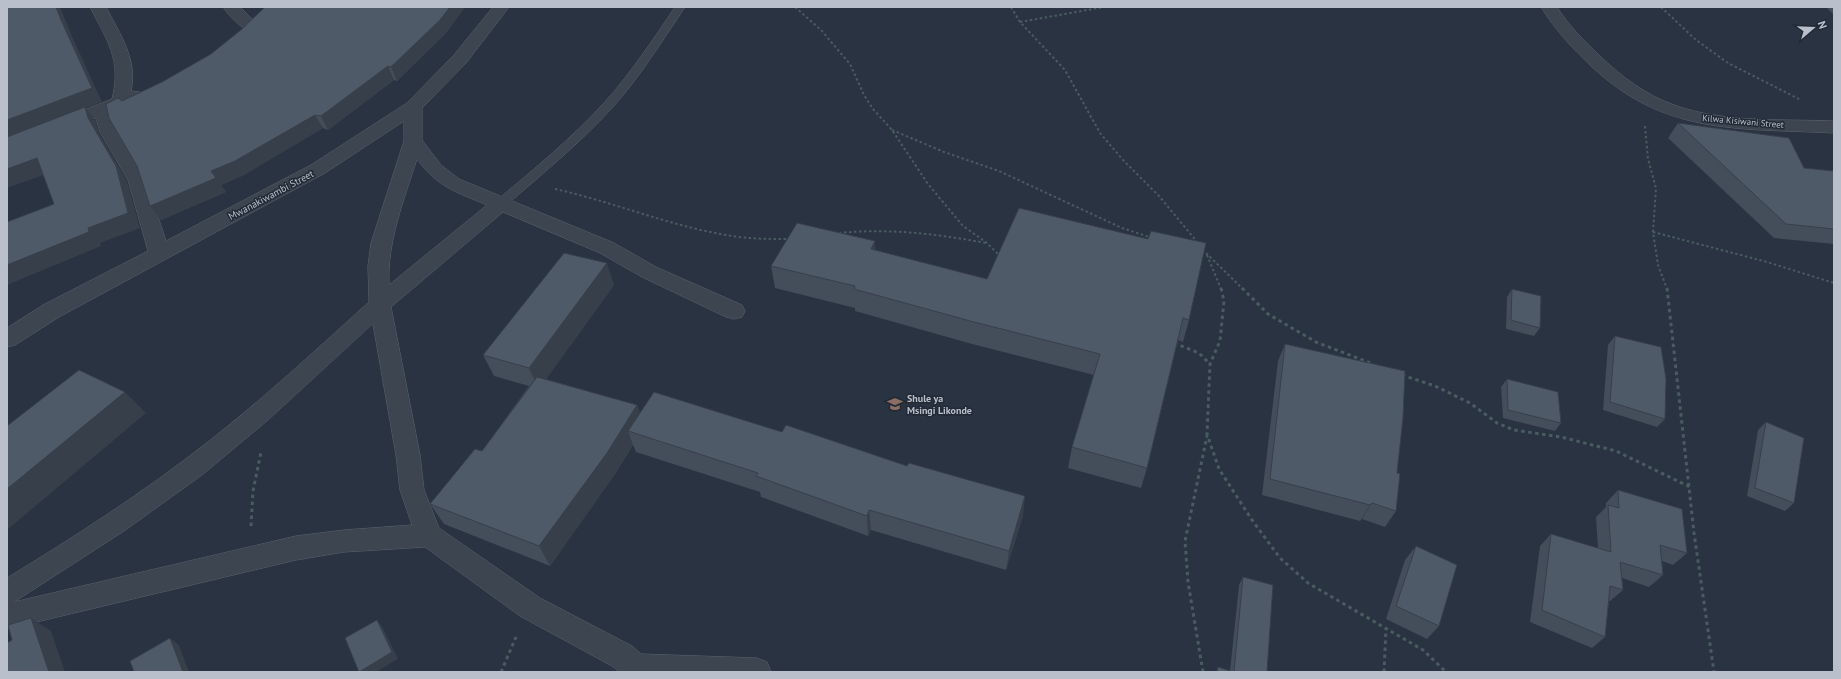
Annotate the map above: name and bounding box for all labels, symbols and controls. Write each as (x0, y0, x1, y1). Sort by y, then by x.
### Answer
north arrow (1793, 8, 1833, 48)
text: N (1815, 19, 1830, 30)
street label: Kilwa Kisiwani Street (1702, 112, 1784, 130)
street label: Mwanakiwambi Street (226, 167, 316, 223)
place label: Shule ya Msingi Likonde (907, 392, 972, 417)
school or university icon: Shule ya Msingi Likonde (886, 395, 904, 413)

